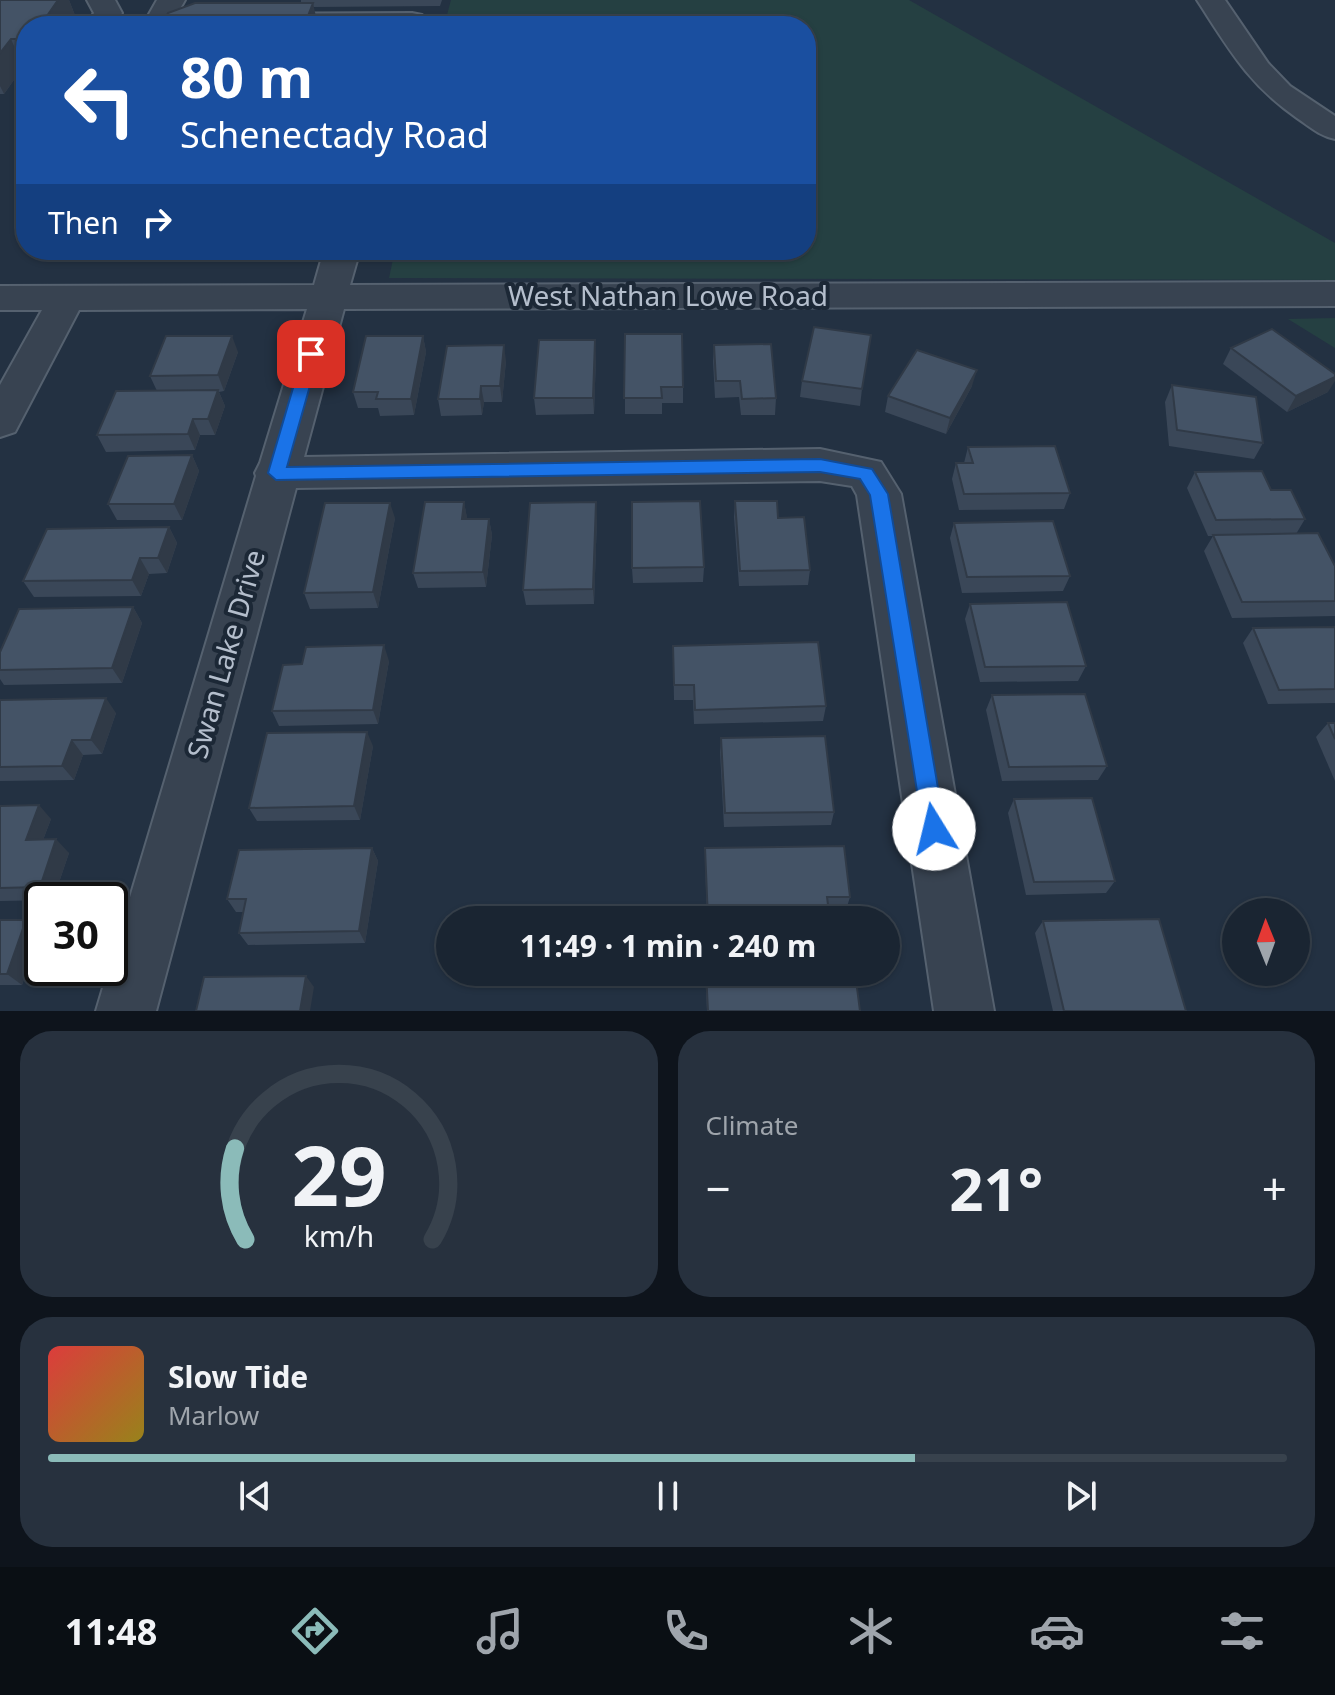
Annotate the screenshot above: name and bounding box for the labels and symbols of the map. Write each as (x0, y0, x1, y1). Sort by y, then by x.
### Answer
street label: West Nathan Lowe Road (508, 276, 828, 314)
pin (277, 320, 345, 388)
street label: Swan Lake Drive (177, 545, 273, 762)
position arrow (892, 787, 976, 871)
speed limit sign: 30 (24, 882, 128, 986)
north arrow (1222, 898, 1310, 986)

